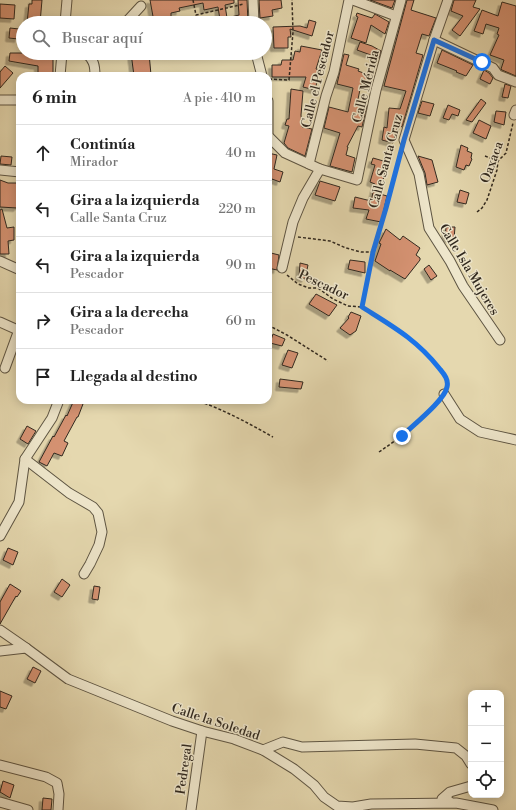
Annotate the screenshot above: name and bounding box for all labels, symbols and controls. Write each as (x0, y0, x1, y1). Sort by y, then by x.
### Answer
search box (16, 16, 272, 60)
icon: search (30, 27, 52, 49)
text: Buscar aquí (62, 29, 143, 48)
street label: Calle el Pescador (298, 29, 338, 129)
street label: Calle Mérida (349, 48, 383, 124)
route start (473, 53, 491, 71)
text: 6 min (32, 87, 77, 109)
text: A pie · 410 m (183, 90, 256, 106)
street label: Calle Santa Cruz (366, 112, 406, 210)
text: Continúa (70, 135, 135, 154)
street label: Oaxaca (477, 139, 507, 185)
icon: ahead (32, 142, 54, 164)
text: 40 m (226, 145, 256, 161)
text: Mirador (70, 154, 118, 170)
text: Gira a la izquierda (70, 191, 200, 210)
icon: left (32, 198, 54, 220)
text: 220 m (218, 201, 256, 217)
text: Calle Santa Cruz (70, 210, 167, 226)
street label: Calle Isla Mujeres (436, 221, 503, 318)
text: Gira a la izquierda (70, 247, 200, 266)
icon: left (32, 254, 54, 276)
text: 90 m (225, 257, 256, 273)
text: Pescador (70, 266, 124, 282)
street label: Pescador (296, 266, 352, 304)
text: Gira a la derecha (70, 303, 189, 322)
icon: right (32, 310, 54, 332)
text: 60 m (225, 313, 256, 329)
text: Pescador (70, 322, 124, 338)
icon: arrive (32, 366, 54, 388)
text: Llegada al destino (70, 367, 198, 386)
route end (393, 427, 411, 445)
map controls (468, 690, 504, 798)
button: + (468, 690, 504, 726)
street label: Calle la Soledad (169, 700, 263, 744)
button: − (468, 726, 504, 762)
street label: Pedregal (173, 743, 195, 796)
button: locate (468, 762, 504, 798)

